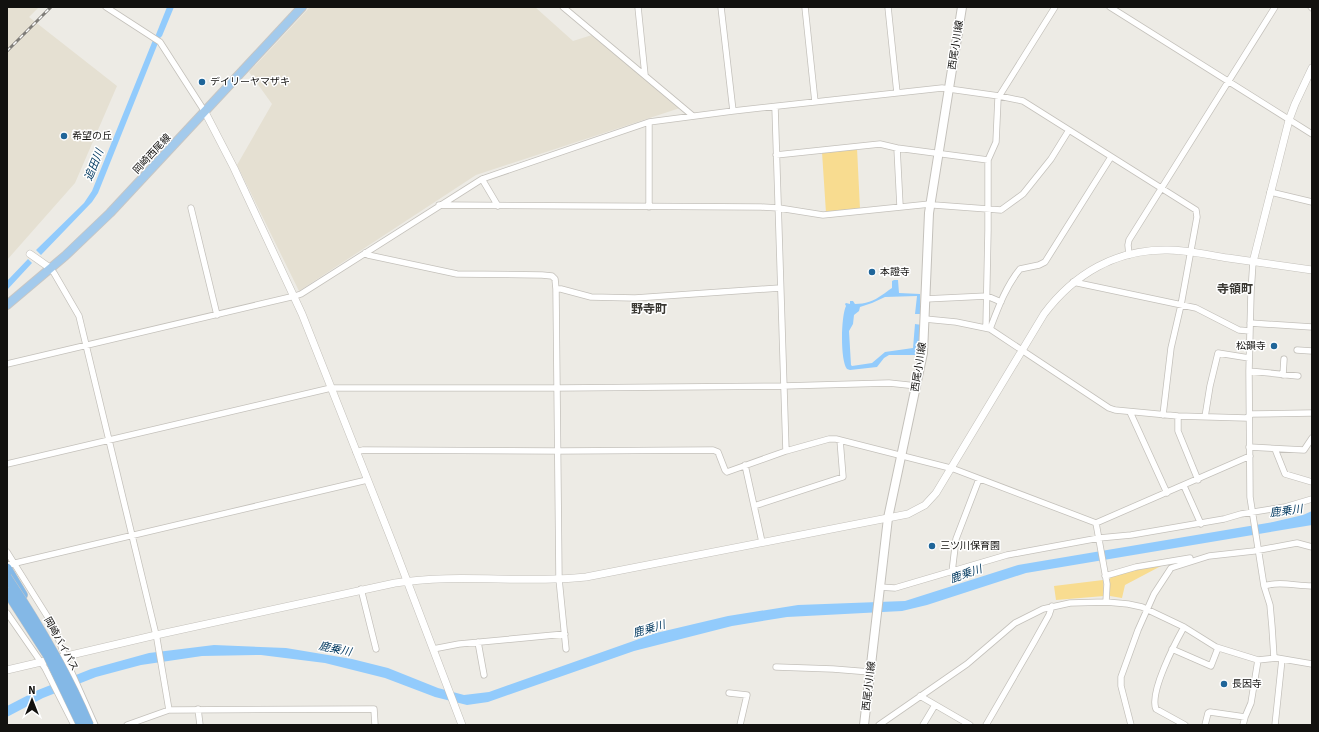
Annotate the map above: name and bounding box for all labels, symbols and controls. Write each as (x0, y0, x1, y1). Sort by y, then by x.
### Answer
street label: 西尾小川線 (945, 19, 967, 71)
place label: デイリーヤマザキ (210, 75, 290, 89)
marker: デイリーヤマザキ (197, 77, 207, 87)
place label: 希望の丘 (72, 129, 112, 143)
marker: 希望の丘 (59, 131, 69, 141)
street label: 岡崎西尾線 (130, 131, 174, 177)
water label: 追田川 (81, 146, 108, 183)
place label: 本證寺 (880, 265, 910, 279)
marker: 本證寺 (867, 267, 877, 277)
district label: 寺領町 (1217, 281, 1253, 298)
district label: 野寺町 (631, 301, 667, 318)
place label: 松韻寺 (1236, 339, 1266, 353)
street label: 西尾小川線 (908, 341, 930, 393)
marker: 松韻寺 (1269, 341, 1279, 351)
water label: 鹿乗川 (1269, 501, 1304, 520)
place label: 三ツ川保育園 (940, 539, 1000, 553)
marker: 三ツ川保育園 (927, 541, 937, 551)
water label: 鹿乗川 (948, 561, 985, 586)
street label: 岡崎バイパス (40, 614, 82, 674)
water label: 鹿乗川 (631, 617, 668, 641)
water label: 鹿乗川 (317, 638, 354, 660)
street label: 西尾小川線 (859, 660, 879, 712)
place label: 長因寺 (1232, 677, 1262, 691)
marker: 長因寺 (1219, 679, 1229, 689)
north arrow (12, 680, 52, 720)
text: N (28, 683, 36, 698)

